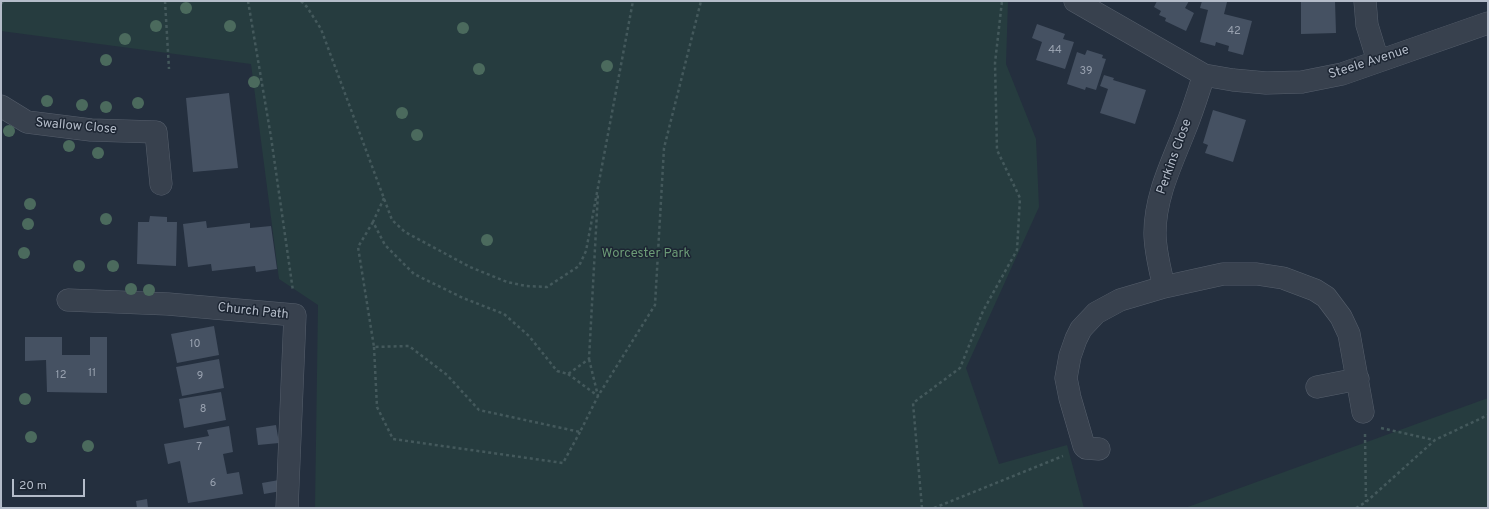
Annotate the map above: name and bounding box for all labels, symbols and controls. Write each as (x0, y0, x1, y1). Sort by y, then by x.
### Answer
house number: 42 (1227, 25, 1241, 39)
street label: Steele Avenue (1327, 43, 1411, 83)
house number: 44 (1048, 44, 1062, 58)
house number: 39 (1080, 65, 1092, 79)
street label: Swallow Close (35, 116, 117, 138)
street label: Perkins Close (1154, 117, 1196, 197)
park label: Worcester Park (602, 246, 690, 262)
street label: Church Path (217, 301, 289, 323)
house number: 10 (189, 338, 201, 352)
house number: 11 (88, 367, 96, 381)
house number: 12 (56, 369, 66, 383)
house number: 9 (197, 370, 203, 384)
house number: 8 (200, 403, 206, 417)
house number: 7 (196, 441, 202, 455)
scale bar (14, 471, 87, 497)
house number: 6 (210, 477, 216, 491)
text: 20 m (19, 478, 47, 494)

